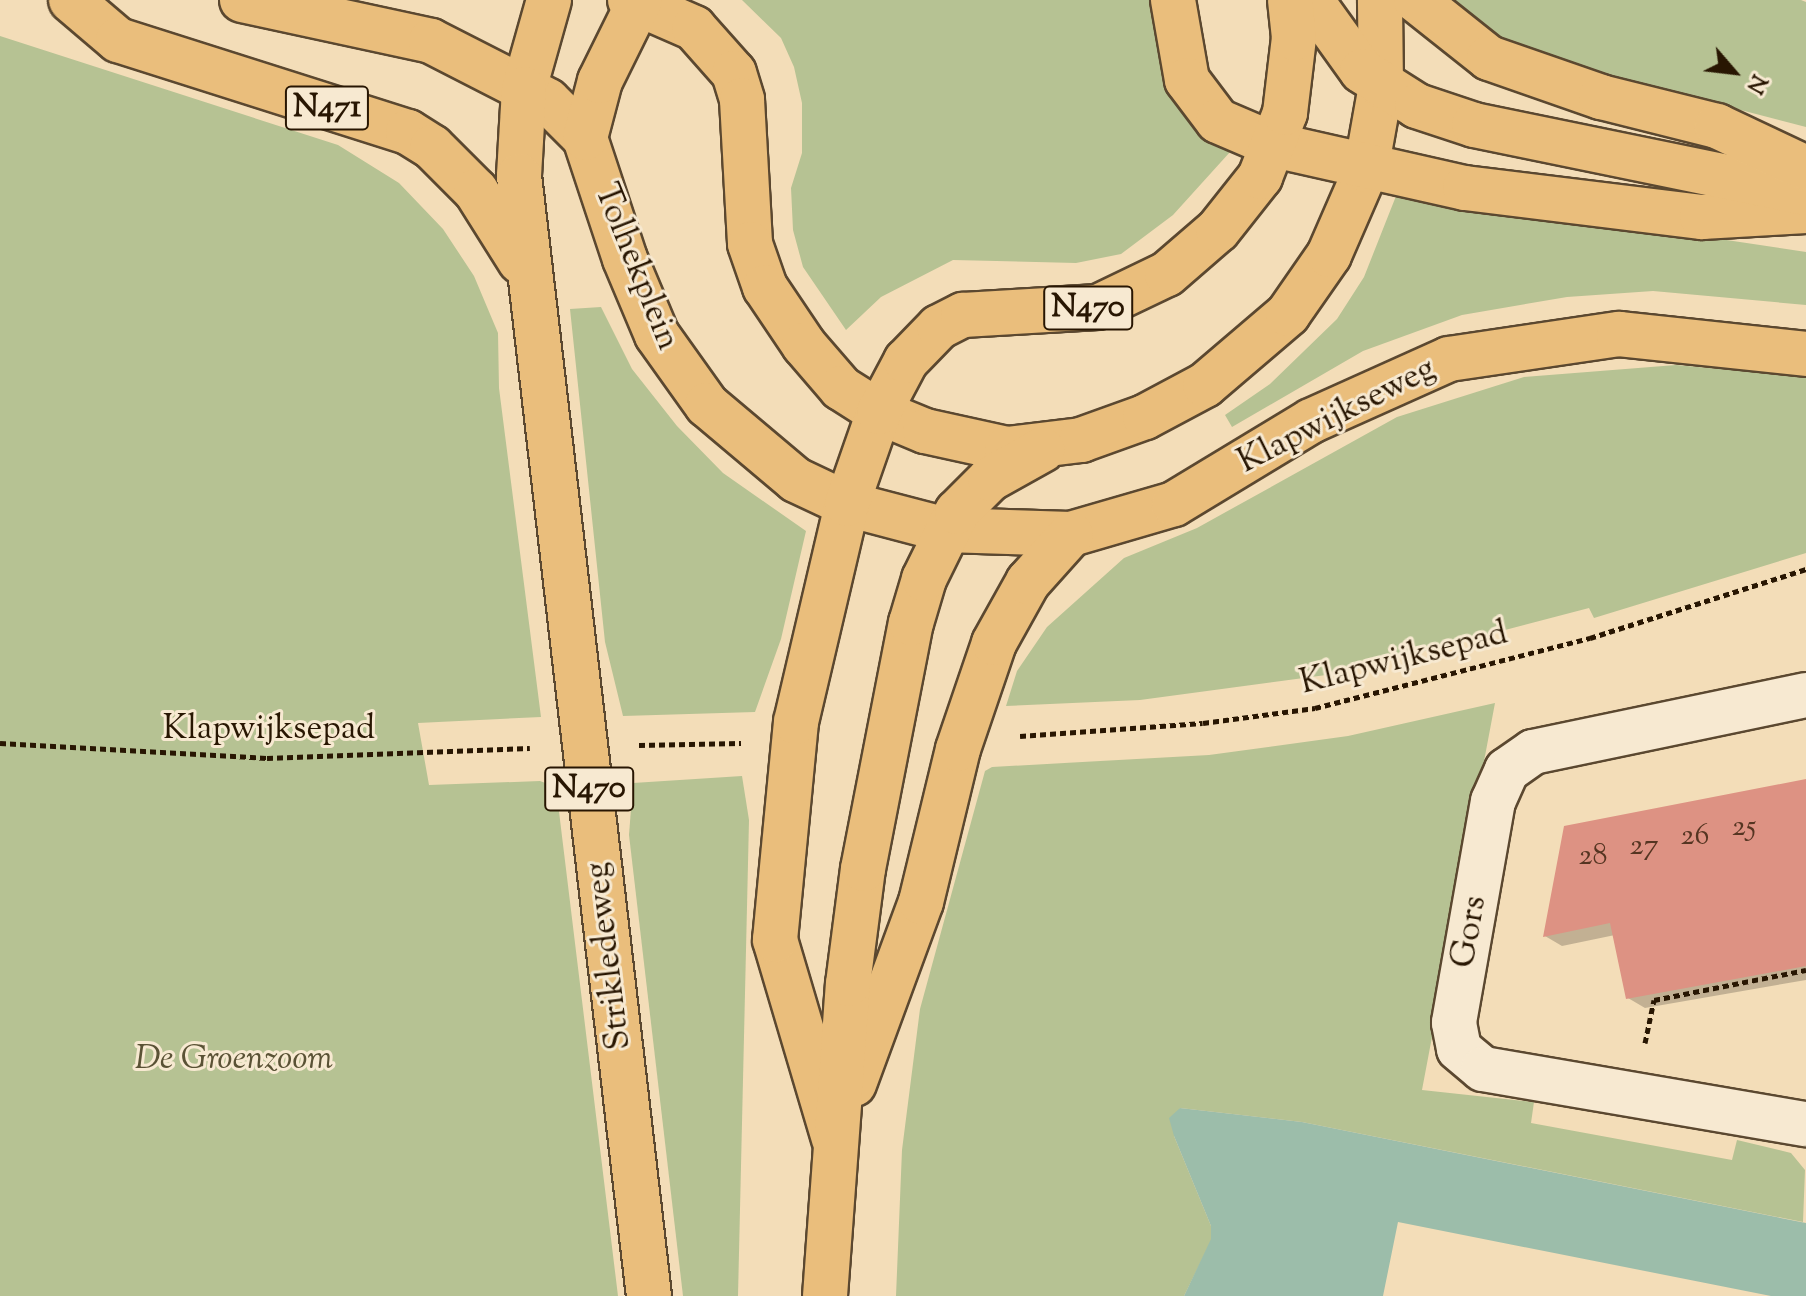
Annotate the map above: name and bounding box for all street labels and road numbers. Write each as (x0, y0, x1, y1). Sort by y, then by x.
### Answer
road number: N471 (283, 80, 371, 136)
street label: Tolhekplein (584, 178, 688, 356)
road number: N470 (1042, 280, 1134, 336)
street label: Klapwijkseweg (1232, 349, 1442, 483)
street label: Klapwijksepad (1296, 614, 1512, 704)
street label: Klapwijksepad (163, 710, 375, 750)
road number: N470 (543, 761, 635, 817)
street label: Strikledeweg (577, 860, 641, 1052)
street label: Gors (1444, 893, 1496, 971)

